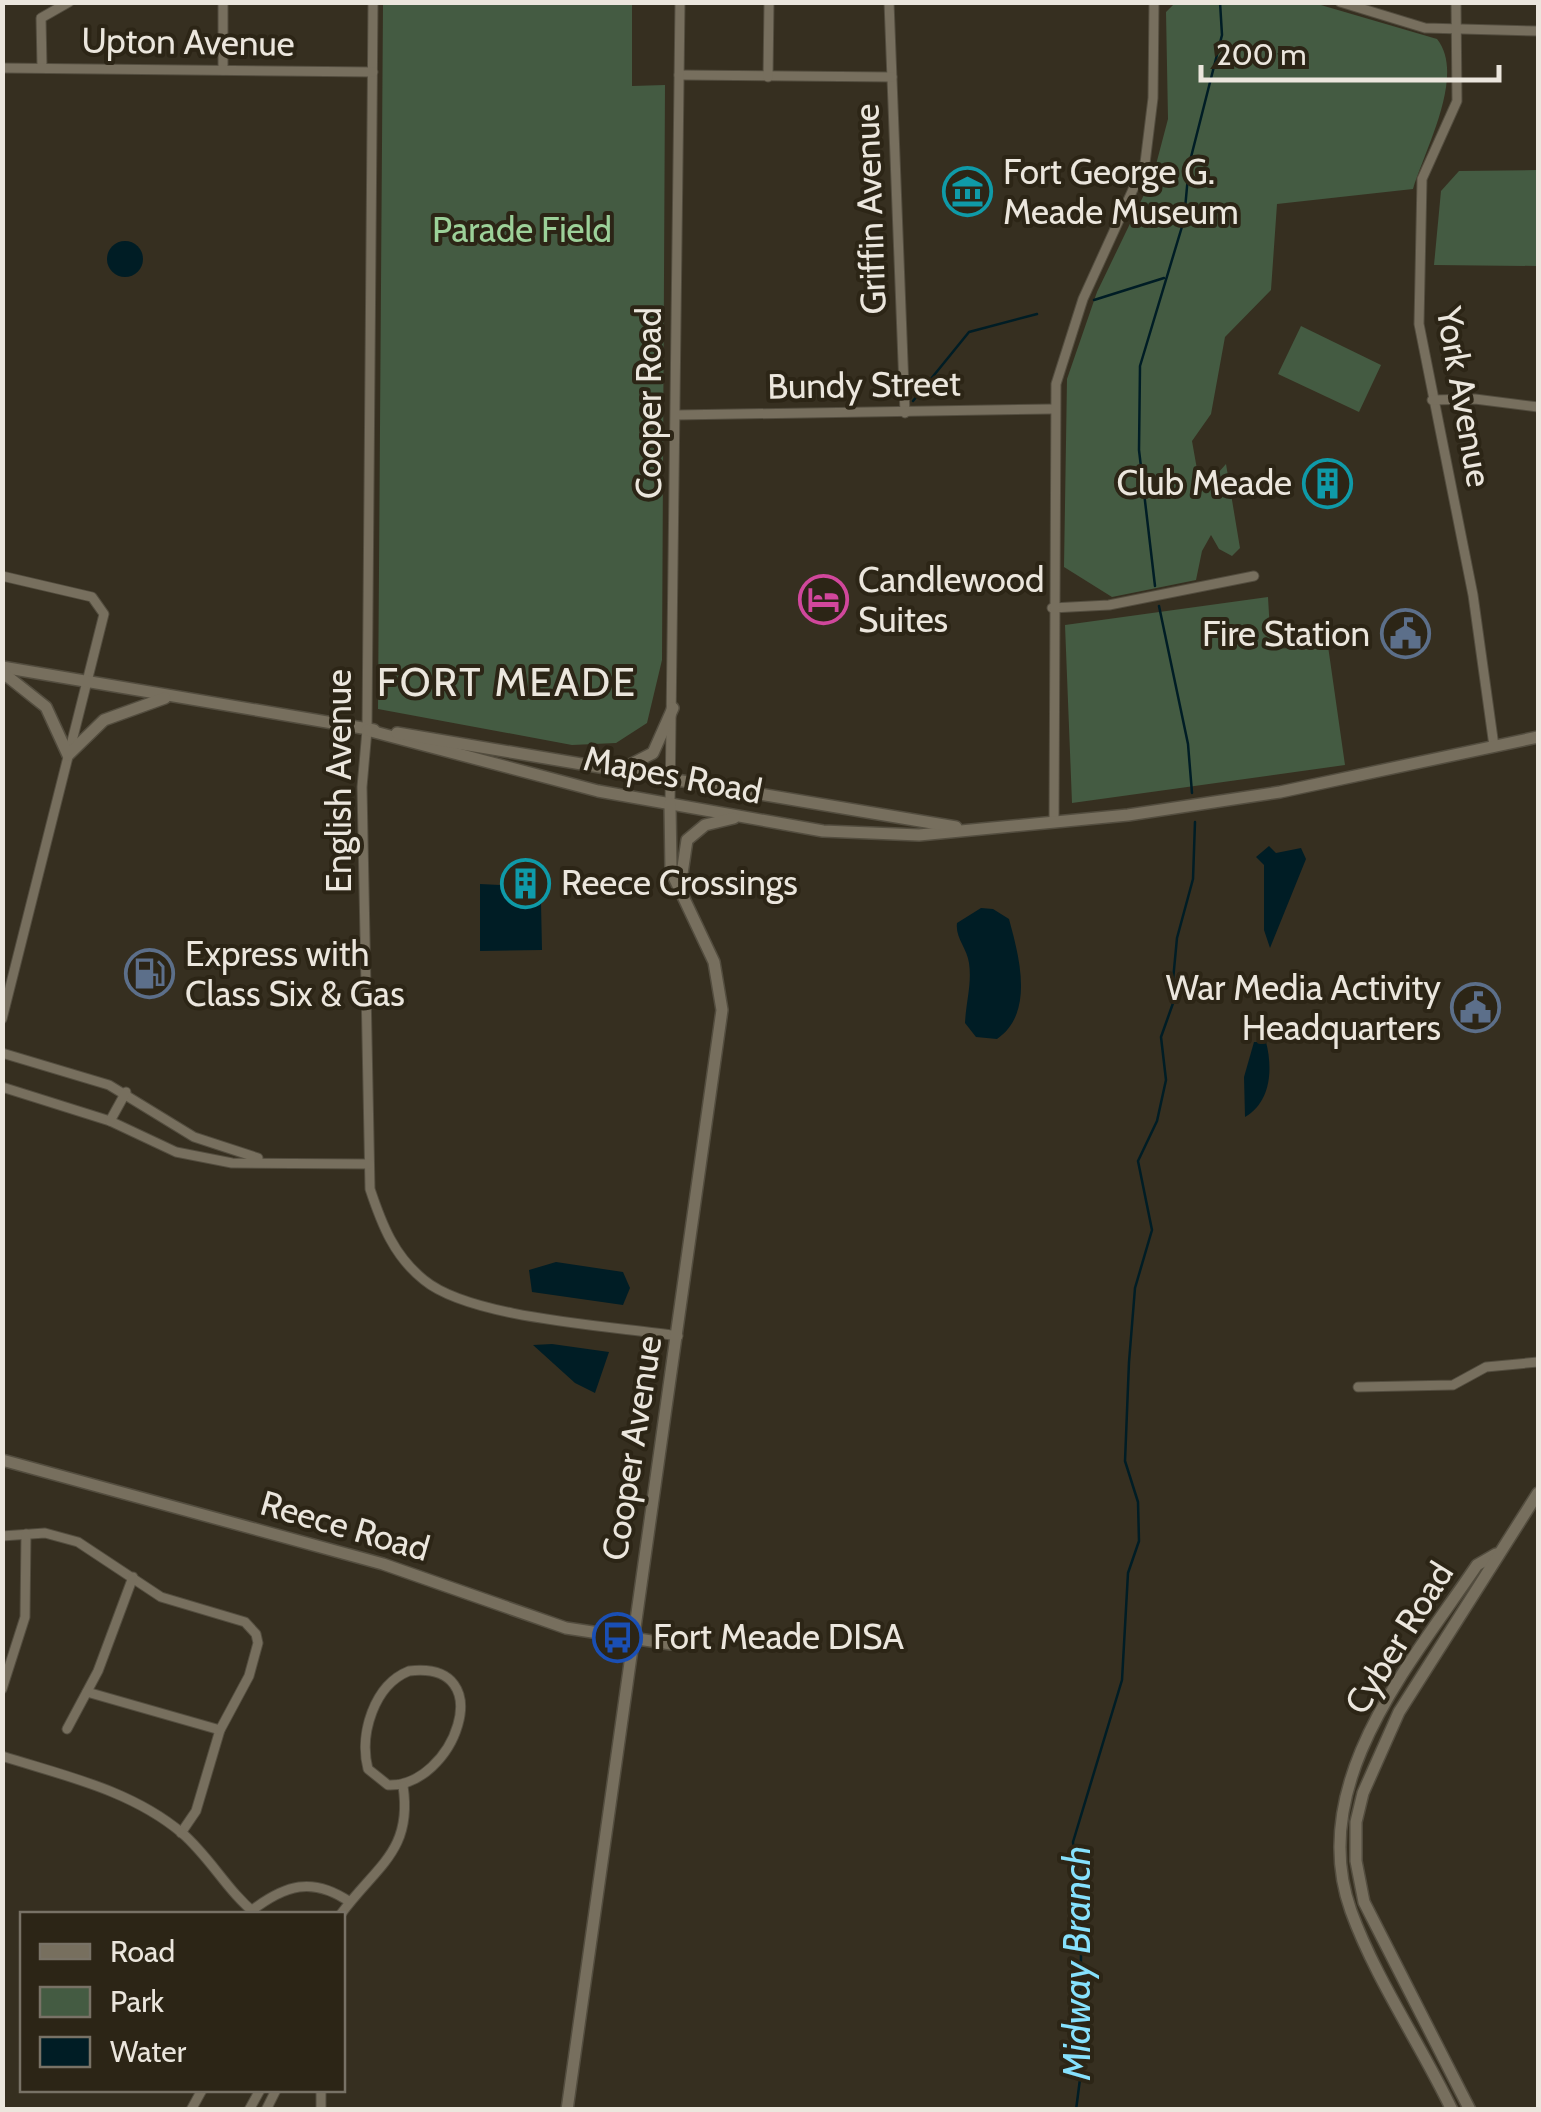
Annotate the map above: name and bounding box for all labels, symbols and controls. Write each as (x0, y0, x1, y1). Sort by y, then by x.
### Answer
street label: Upton Avenue (81, 18, 295, 65)
scale bar (1201, 20, 1498, 82)
text: 200 m (1216, 36, 1307, 73)
street label: Griffin Avenue (844, 103, 895, 315)
place label: Fort George G. Meade Museum (1003, 150, 1239, 233)
museum icon: Fort George G. Meade Museum (942, 166, 994, 218)
park label: Parade Field (432, 208, 612, 251)
street label: York Avenue (1427, 303, 1501, 490)
street label: Cooper Road (627, 307, 670, 499)
street label: Bundy Street (767, 361, 961, 408)
building icon: Club Meade (1301, 457, 1353, 509)
place label: Club Meade (1116, 461, 1292, 504)
place label: Candlewood Suites (858, 558, 1044, 641)
hotel icon: Candlewood Suites (797, 574, 849, 626)
public building icon: Fire Station (1379, 608, 1431, 660)
place label: Fire Station (1202, 612, 1370, 655)
district label: FORT MEADE (377, 657, 637, 706)
street label: English Avenue (317, 669, 360, 893)
street label: Mapes Road (580, 736, 766, 813)
building icon: Reece Crossings (500, 857, 552, 909)
place label: Reece Crossings (561, 861, 798, 904)
place label: Express with Class Six & Gas (185, 932, 405, 1015)
fuel station icon: Express with Class Six & Gas (124, 948, 176, 1000)
place label: War Media Activity Headquarters (1166, 966, 1441, 1049)
public building icon: War Media Activity Headquarters (1450, 982, 1502, 1034)
street label: Cooper Avenue (593, 1333, 670, 1563)
street label: Reece Road (256, 1481, 435, 1570)
street label: Cyber Road (1335, 1554, 1462, 1722)
bus stop icon: Fort Meade DISA (592, 1611, 644, 1663)
place label: Fort Meade DISA (653, 1615, 904, 1658)
water label: Midway Branch (1053, 1846, 1100, 2081)
legend (20, 1912, 345, 2092)
text: Road (110, 1933, 175, 1970)
text: Park (110, 1983, 165, 2020)
text: Water (110, 2033, 187, 2070)

